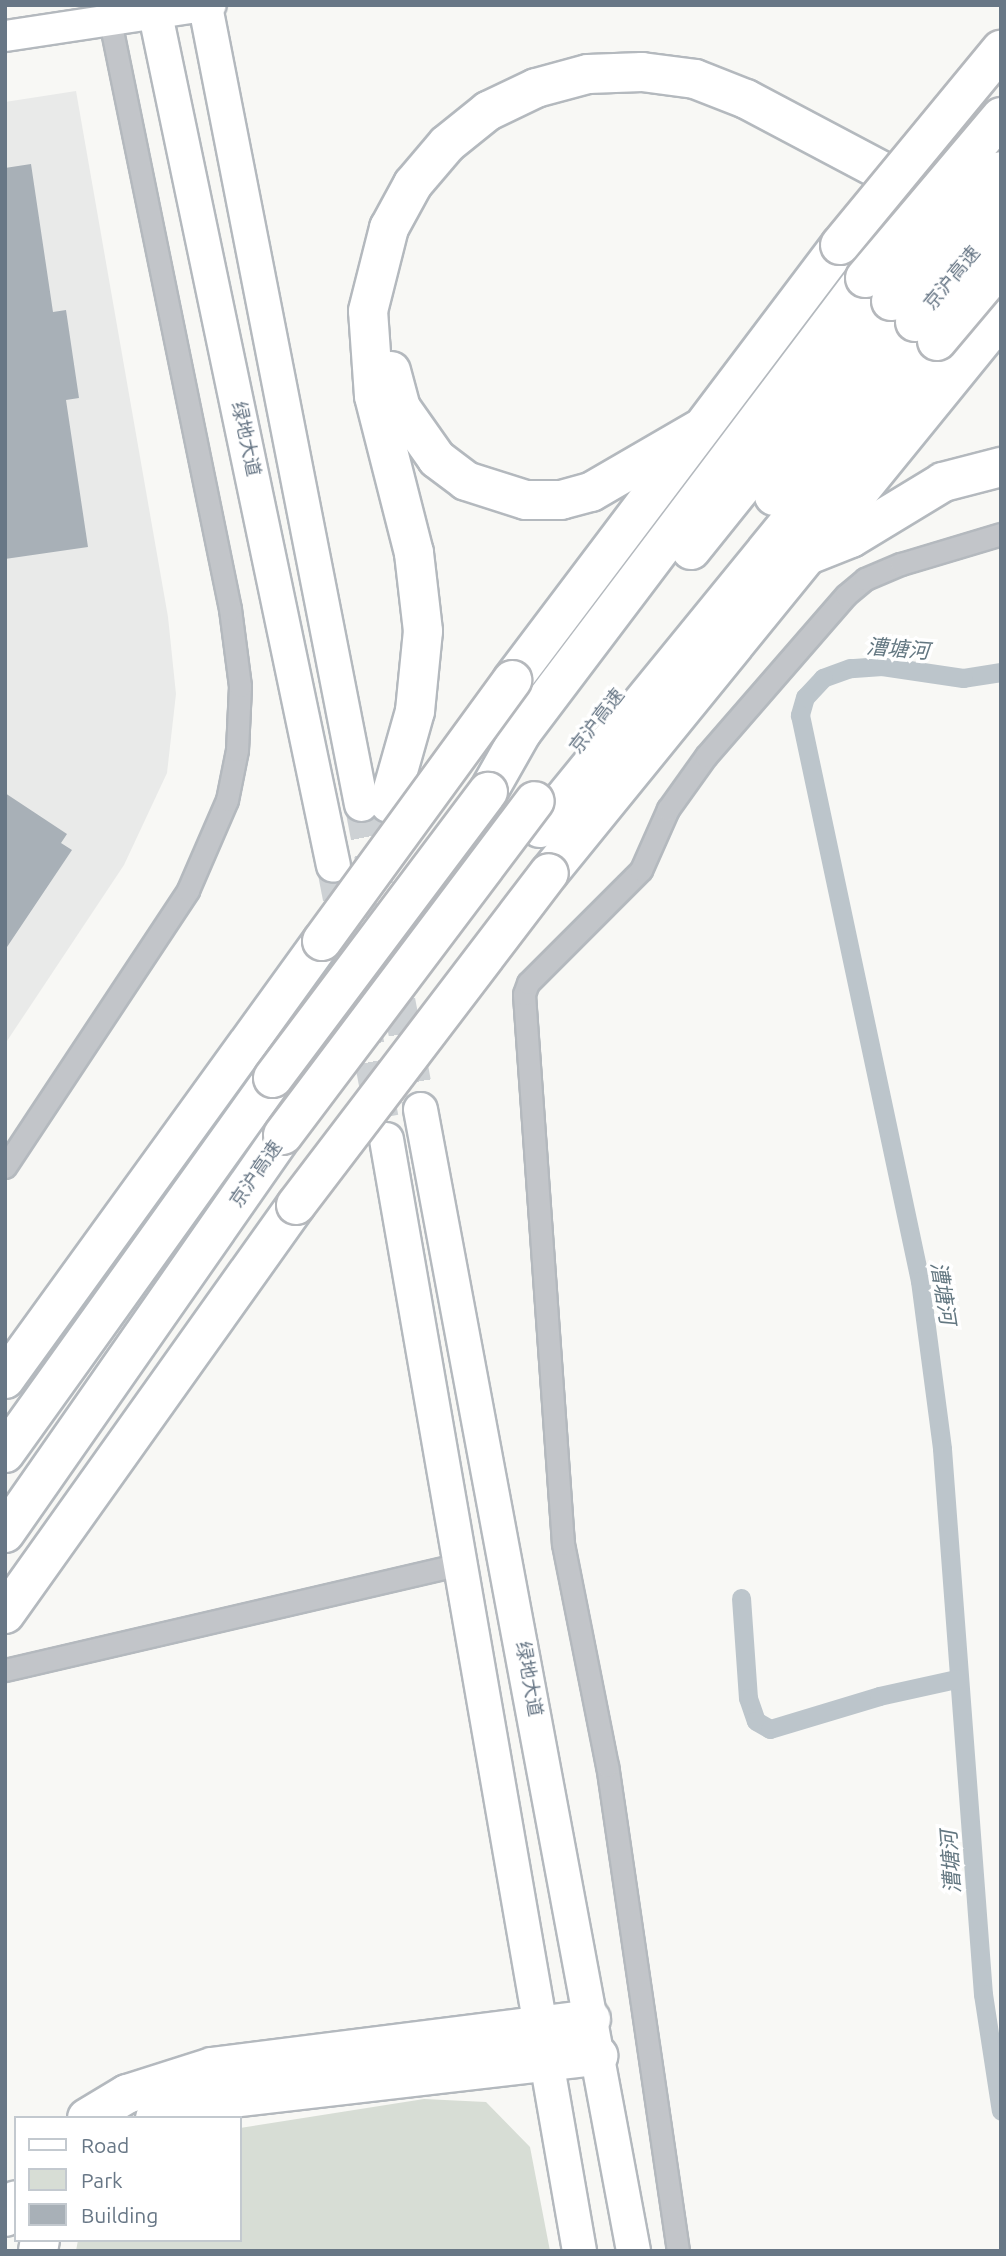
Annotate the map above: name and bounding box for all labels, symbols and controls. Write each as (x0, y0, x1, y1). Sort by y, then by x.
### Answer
street label: 京沪高速 (919, 242, 985, 314)
street label: 绿地大道 (227, 399, 265, 479)
water label: 漕塘河 (866, 633, 930, 663)
street label: 京沪高速 (565, 684, 629, 758)
street label: 京沪高速 (225, 1136, 287, 1212)
water label: 漕塘河 (927, 1260, 961, 1326)
street label: 绿地大道 (511, 1640, 547, 1718)
water label: 漕塘河 (935, 1830, 965, 1894)
legend (14, 2116, 242, 2242)
text: Road (81, 2133, 129, 2157)
text: Park (81, 2168, 123, 2192)
text: Building (81, 2203, 158, 2227)

